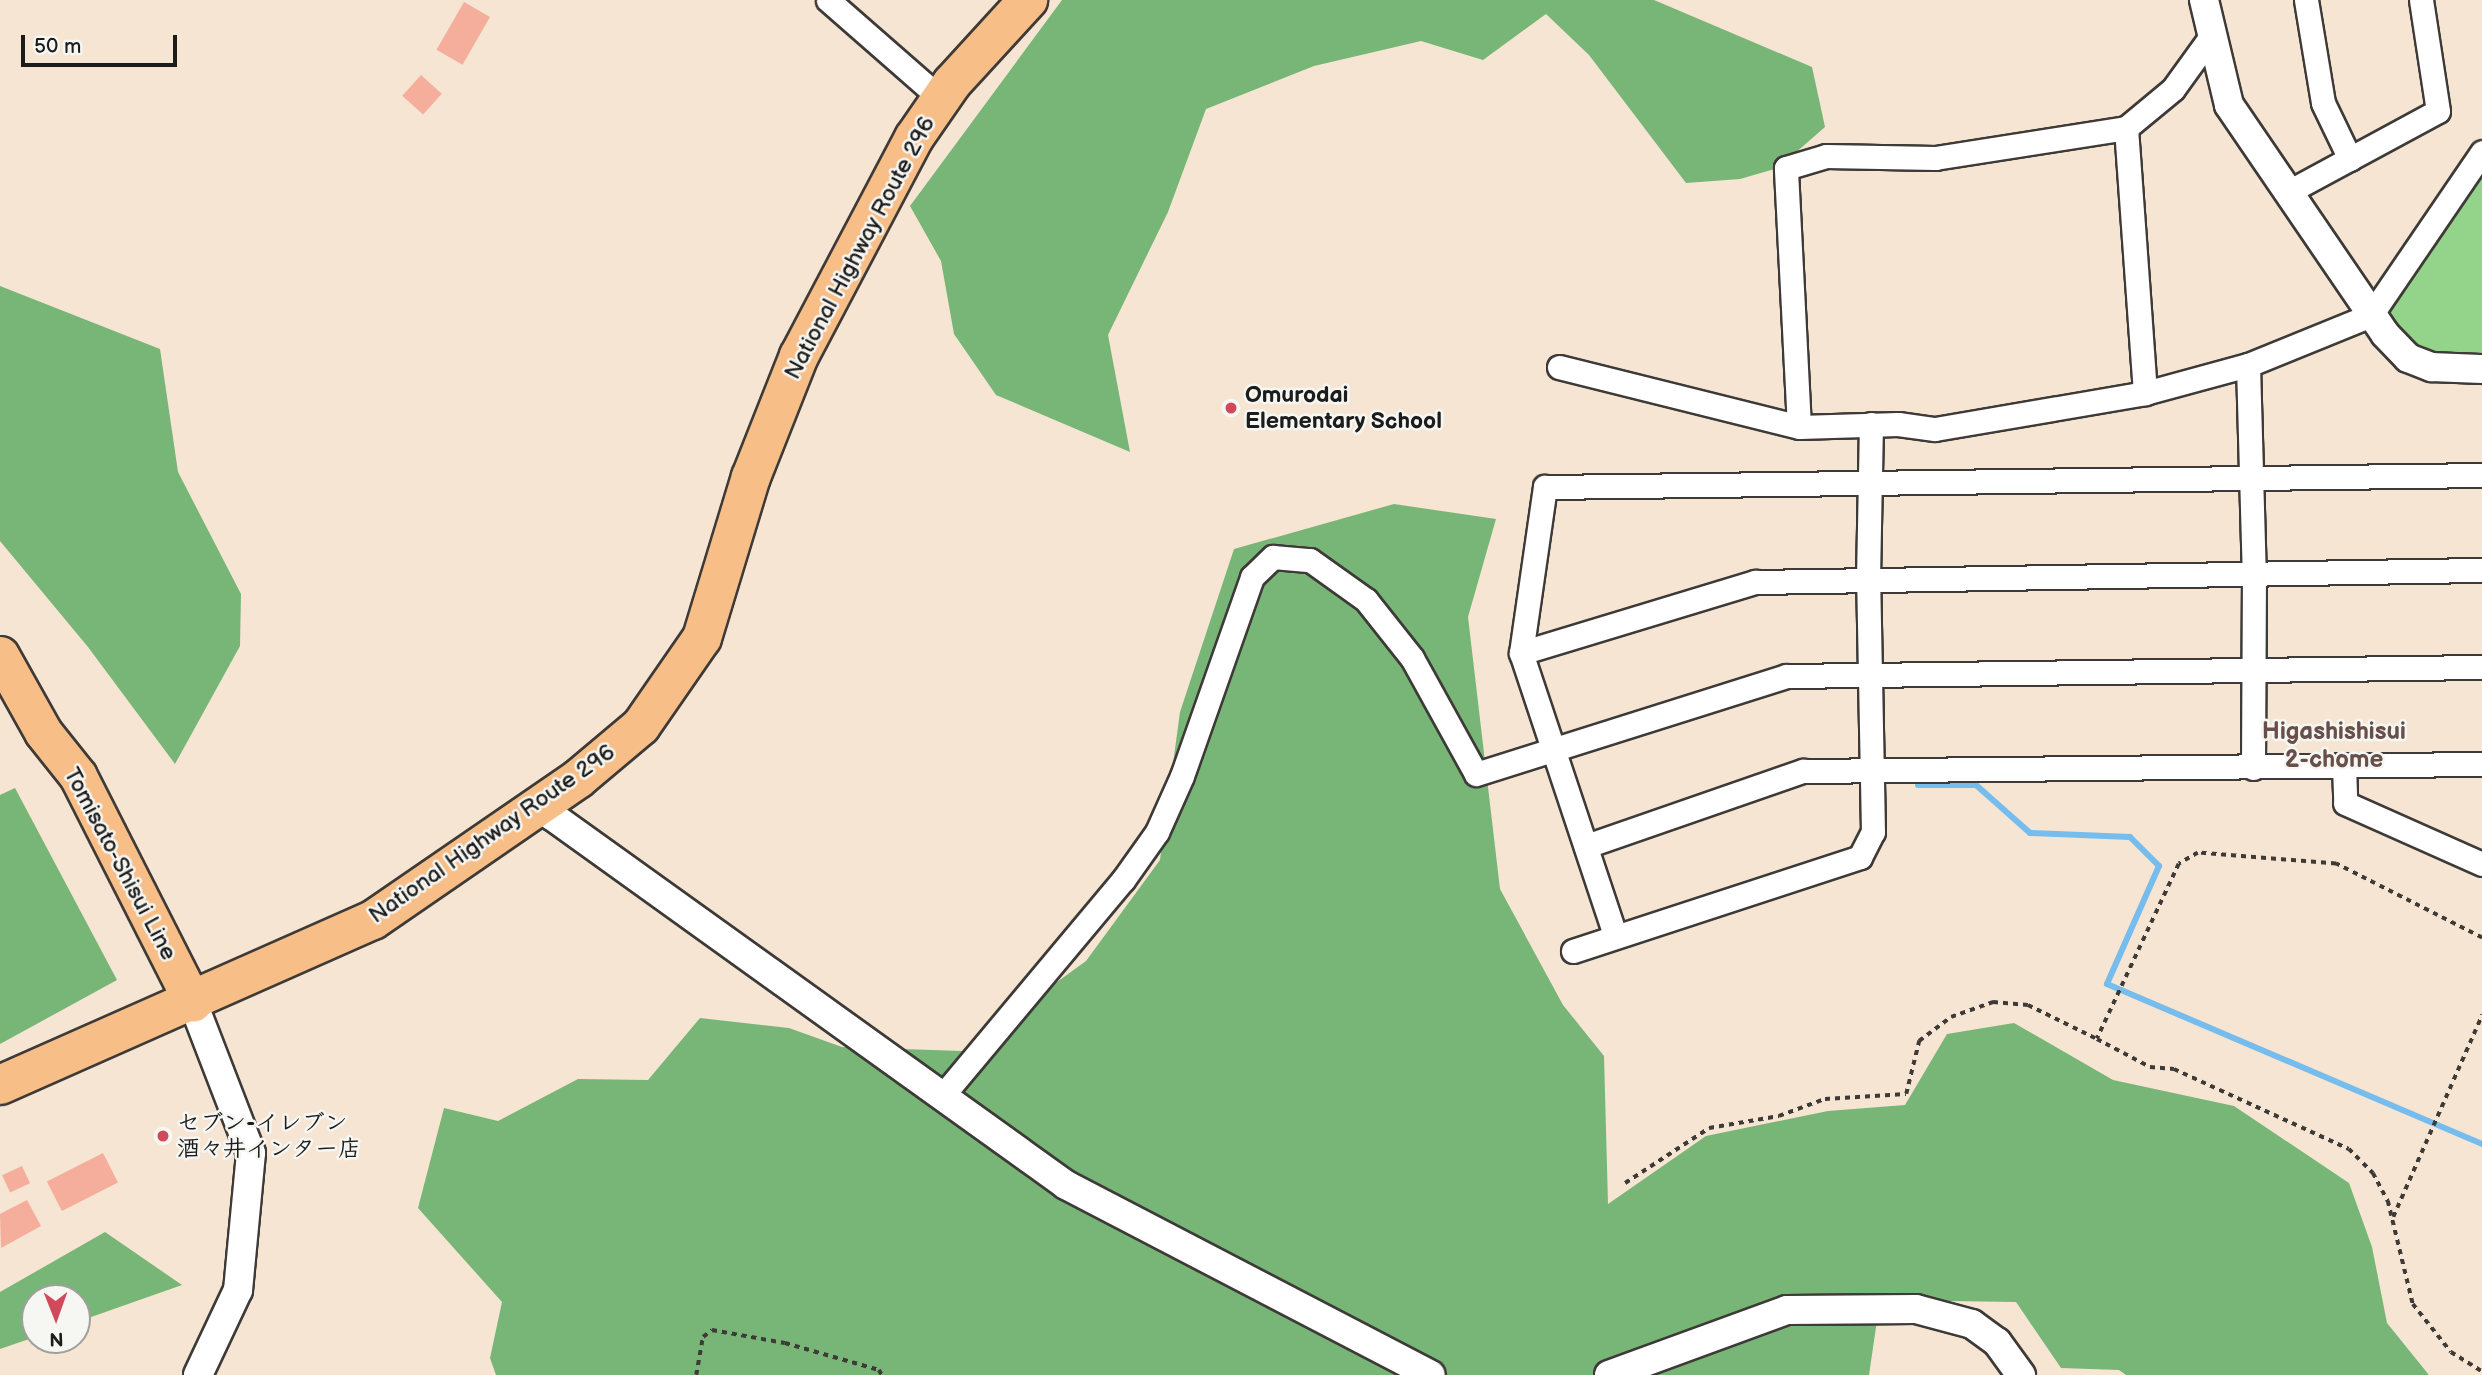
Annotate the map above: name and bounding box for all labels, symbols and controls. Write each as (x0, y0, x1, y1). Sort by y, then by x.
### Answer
scale bar (24, 21, 180, 65)
text: 50 m (34, 34, 81, 59)
street label: National Highway Route 296 (779, 111, 941, 385)
place label: Omurodai Elementary School (1245, 381, 1443, 435)
marker: Omurodai Elementary School (1223, 400, 1239, 416)
district label: Higashishisui 2-chome (2262, 718, 2406, 774)
street label: National Highway Route 296 (363, 738, 621, 930)
street label: Tomisato-Shisui Line (58, 763, 182, 965)
place label: セブン-イレブン 酒々井インター店 (177, 1109, 361, 1163)
marker: セブン-イレブン 酒々井インター店 (155, 1128, 171, 1144)
north arrow (21, 1284, 91, 1354)
text: N (49, 1327, 64, 1350)

